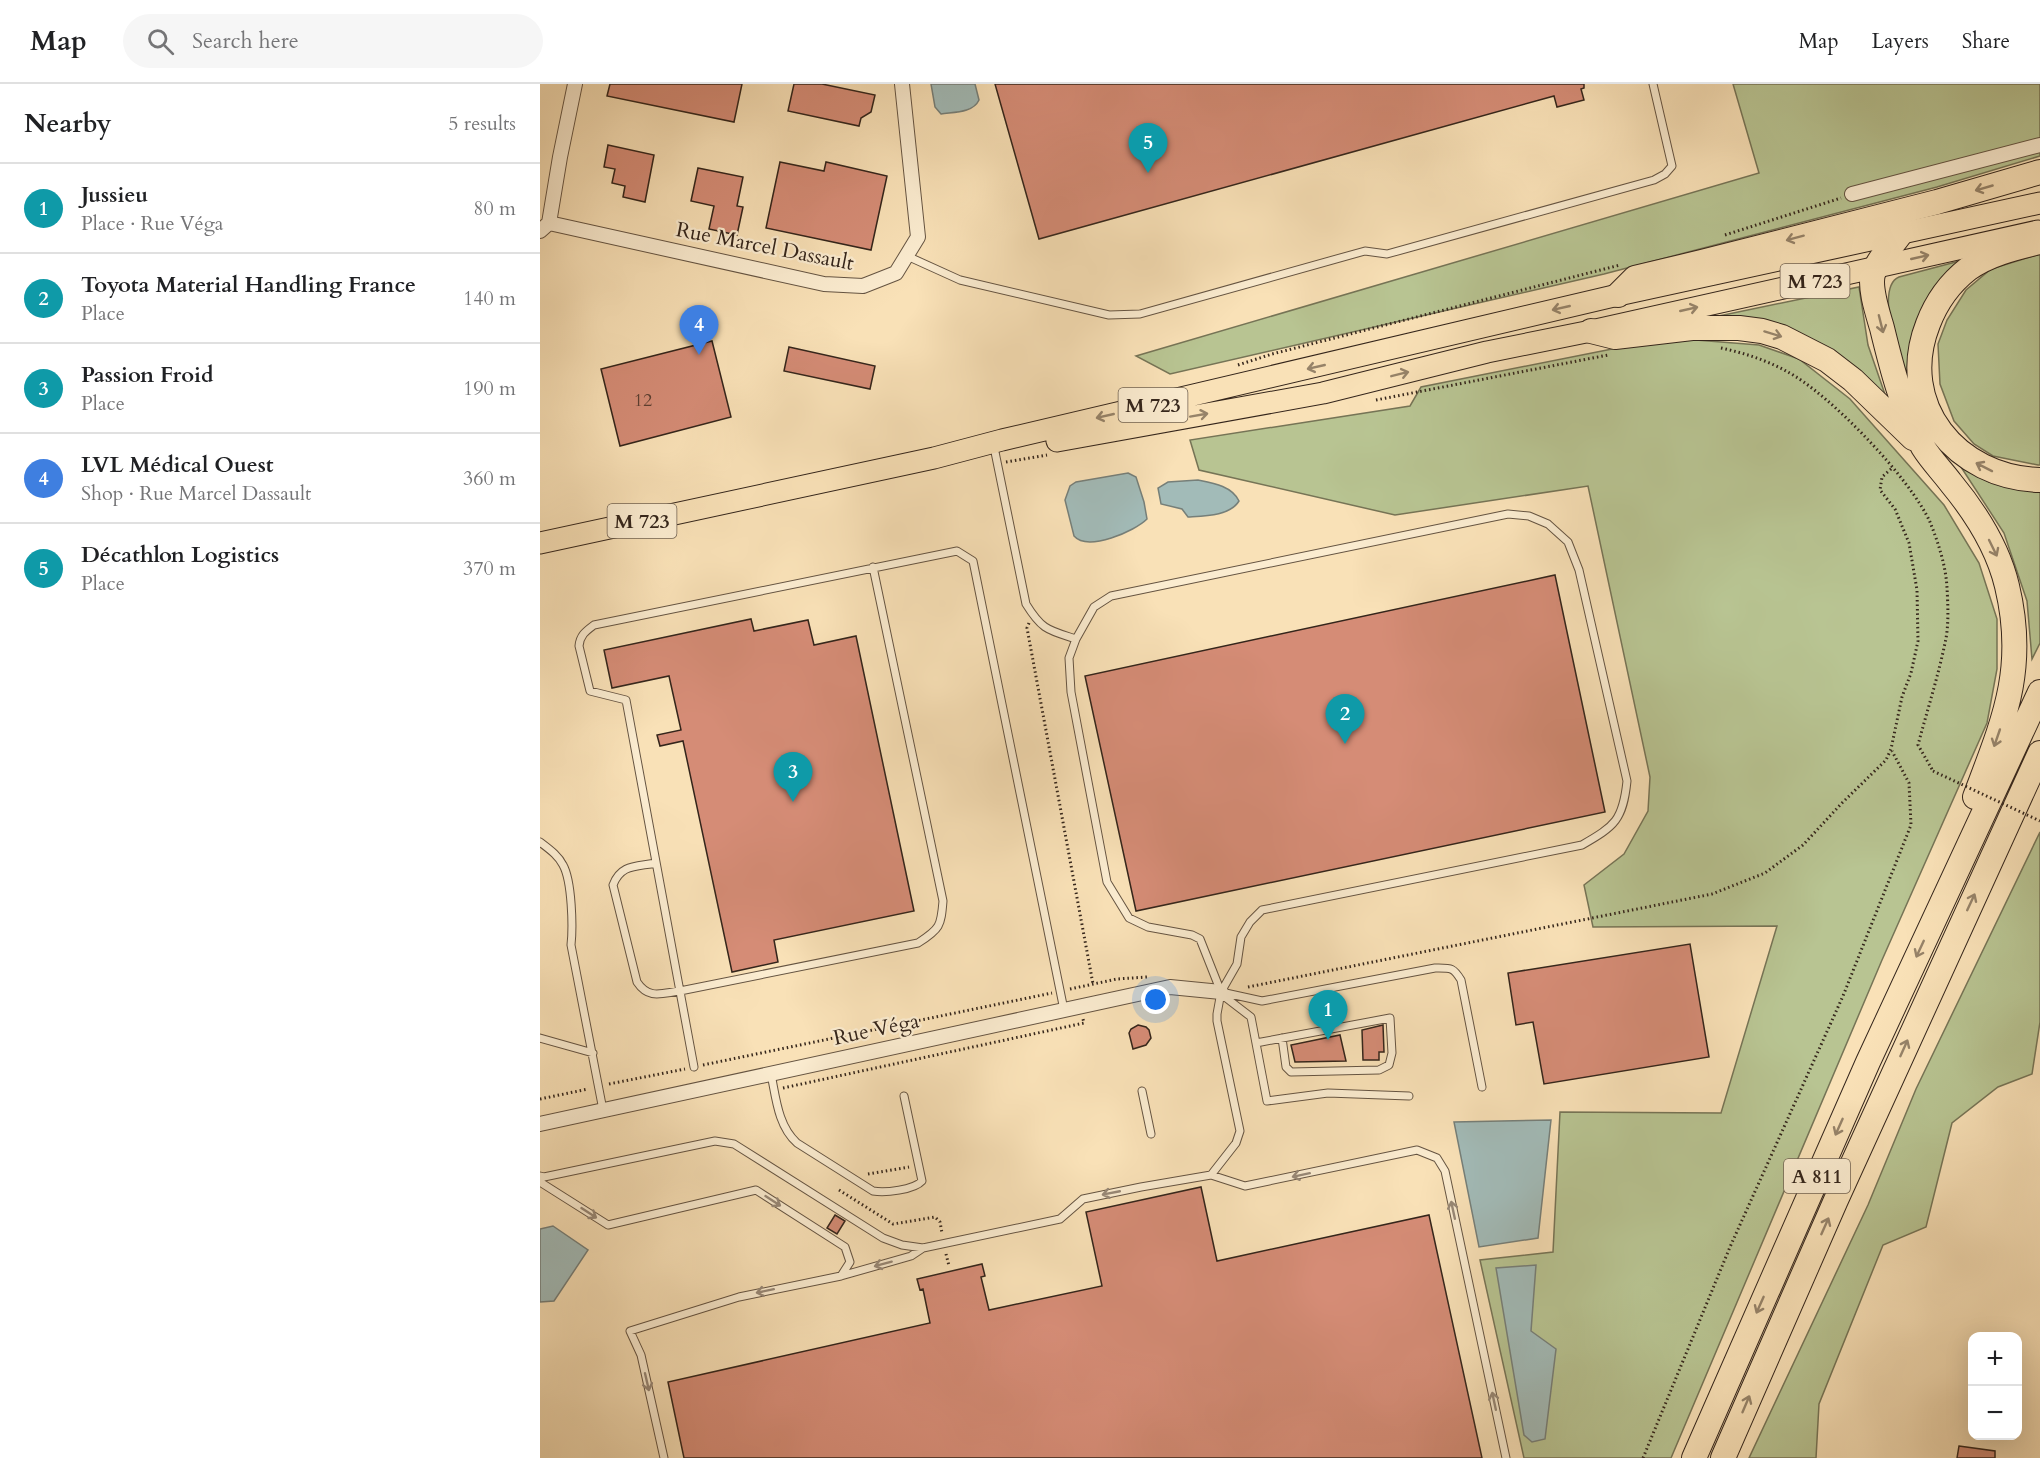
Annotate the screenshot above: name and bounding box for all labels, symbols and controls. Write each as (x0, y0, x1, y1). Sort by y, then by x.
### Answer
search box (123, 14, 543, 68)
text: Map (30, 22, 87, 60)
icon: search (144, 25, 177, 58)
text: Search here (192, 26, 299, 56)
text: Map (1799, 27, 1839, 56)
text: Layers (1872, 27, 1929, 56)
text: Share (1962, 27, 2010, 56)
text: Nearby (24, 106, 112, 141)
text: 5 results (448, 110, 516, 137)
pin: 5 (1128, 124, 1168, 173)
text: Jussieu (81, 180, 148, 210)
one-way arrow (1975, 183, 1994, 194)
text: 1 (38, 195, 49, 222)
text: 80 m (473, 195, 516, 222)
text: Place · Rue Véga (81, 210, 224, 237)
street label: Rue Marcel Dassault (673, 215, 857, 278)
one-way arrow (1786, 233, 1805, 245)
one-way arrow (1910, 251, 1929, 263)
road number: M 723 (1780, 264, 1850, 298)
text: Toyota Material Handling France (81, 270, 416, 300)
text: 2 (38, 285, 49, 312)
text: 140 m (463, 285, 516, 312)
text: Place (81, 300, 125, 327)
one-way arrow (1552, 303, 1571, 315)
one-way arrow (1679, 303, 1698, 315)
pin: 4 (680, 306, 718, 355)
one-way arrow (1875, 314, 1887, 333)
one-way arrow (1763, 329, 1782, 340)
text: Passion Froid (81, 360, 214, 390)
one-way arrow (1306, 361, 1325, 373)
one-way arrow (1391, 367, 1410, 379)
text: 3 (38, 375, 49, 402)
text: 190 m (463, 375, 516, 402)
house number: 12 (634, 388, 652, 413)
road number: M 723 (1118, 388, 1188, 422)
text: Place (81, 390, 125, 417)
one-way arrow (1189, 409, 1209, 420)
one-way arrow (1096, 410, 1115, 422)
text: LVL Médical Ouest (81, 450, 274, 480)
one-way arrow (1975, 461, 1993, 472)
text: 4 (38, 465, 49, 492)
text: 360 m (463, 465, 516, 492)
text: Shop · Rue Marcel Dassault (81, 480, 311, 507)
road number: M 723 (608, 504, 676, 538)
one-way arrow (1988, 539, 1999, 557)
text: Décathlon Logistics (81, 540, 279, 570)
text: 5 (38, 555, 49, 582)
text: 370 m (463, 555, 516, 582)
text: Place (81, 570, 125, 597)
pin: 2 (1326, 694, 1364, 744)
one-way arrow (1990, 728, 2001, 746)
pin: 3 (774, 752, 812, 802)
one-way arrow (1966, 893, 1977, 911)
one-way arrow (1913, 940, 1925, 958)
your location (1141, 985, 1170, 1014)
pin: 1 (1308, 990, 1348, 1040)
street label: Rue Véga (831, 1006, 922, 1053)
one-way arrow (1899, 1039, 1911, 1057)
one-way arrow (1833, 1118, 1844, 1136)
road number: A 811 (1784, 1159, 1850, 1193)
one-way arrow (1292, 1169, 1311, 1181)
one-way arrow (1102, 1188, 1121, 1199)
one-way arrow (765, 1195, 782, 1208)
one-way arrow (1447, 1201, 1458, 1220)
one-way arrow (580, 1208, 597, 1220)
one-way arrow (1819, 1217, 1831, 1235)
one-way arrow (874, 1259, 893, 1270)
one-way arrow (755, 1286, 775, 1297)
one-way arrow (1754, 1296, 1766, 1314)
map controls (1968, 1332, 2022, 1440)
button: + (1968, 1332, 2022, 1386)
one-way arrow (642, 1372, 653, 1391)
button: − (1968, 1386, 2022, 1440)
one-way arrow (1488, 1392, 1499, 1411)
one-way arrow (1741, 1396, 1752, 1414)

